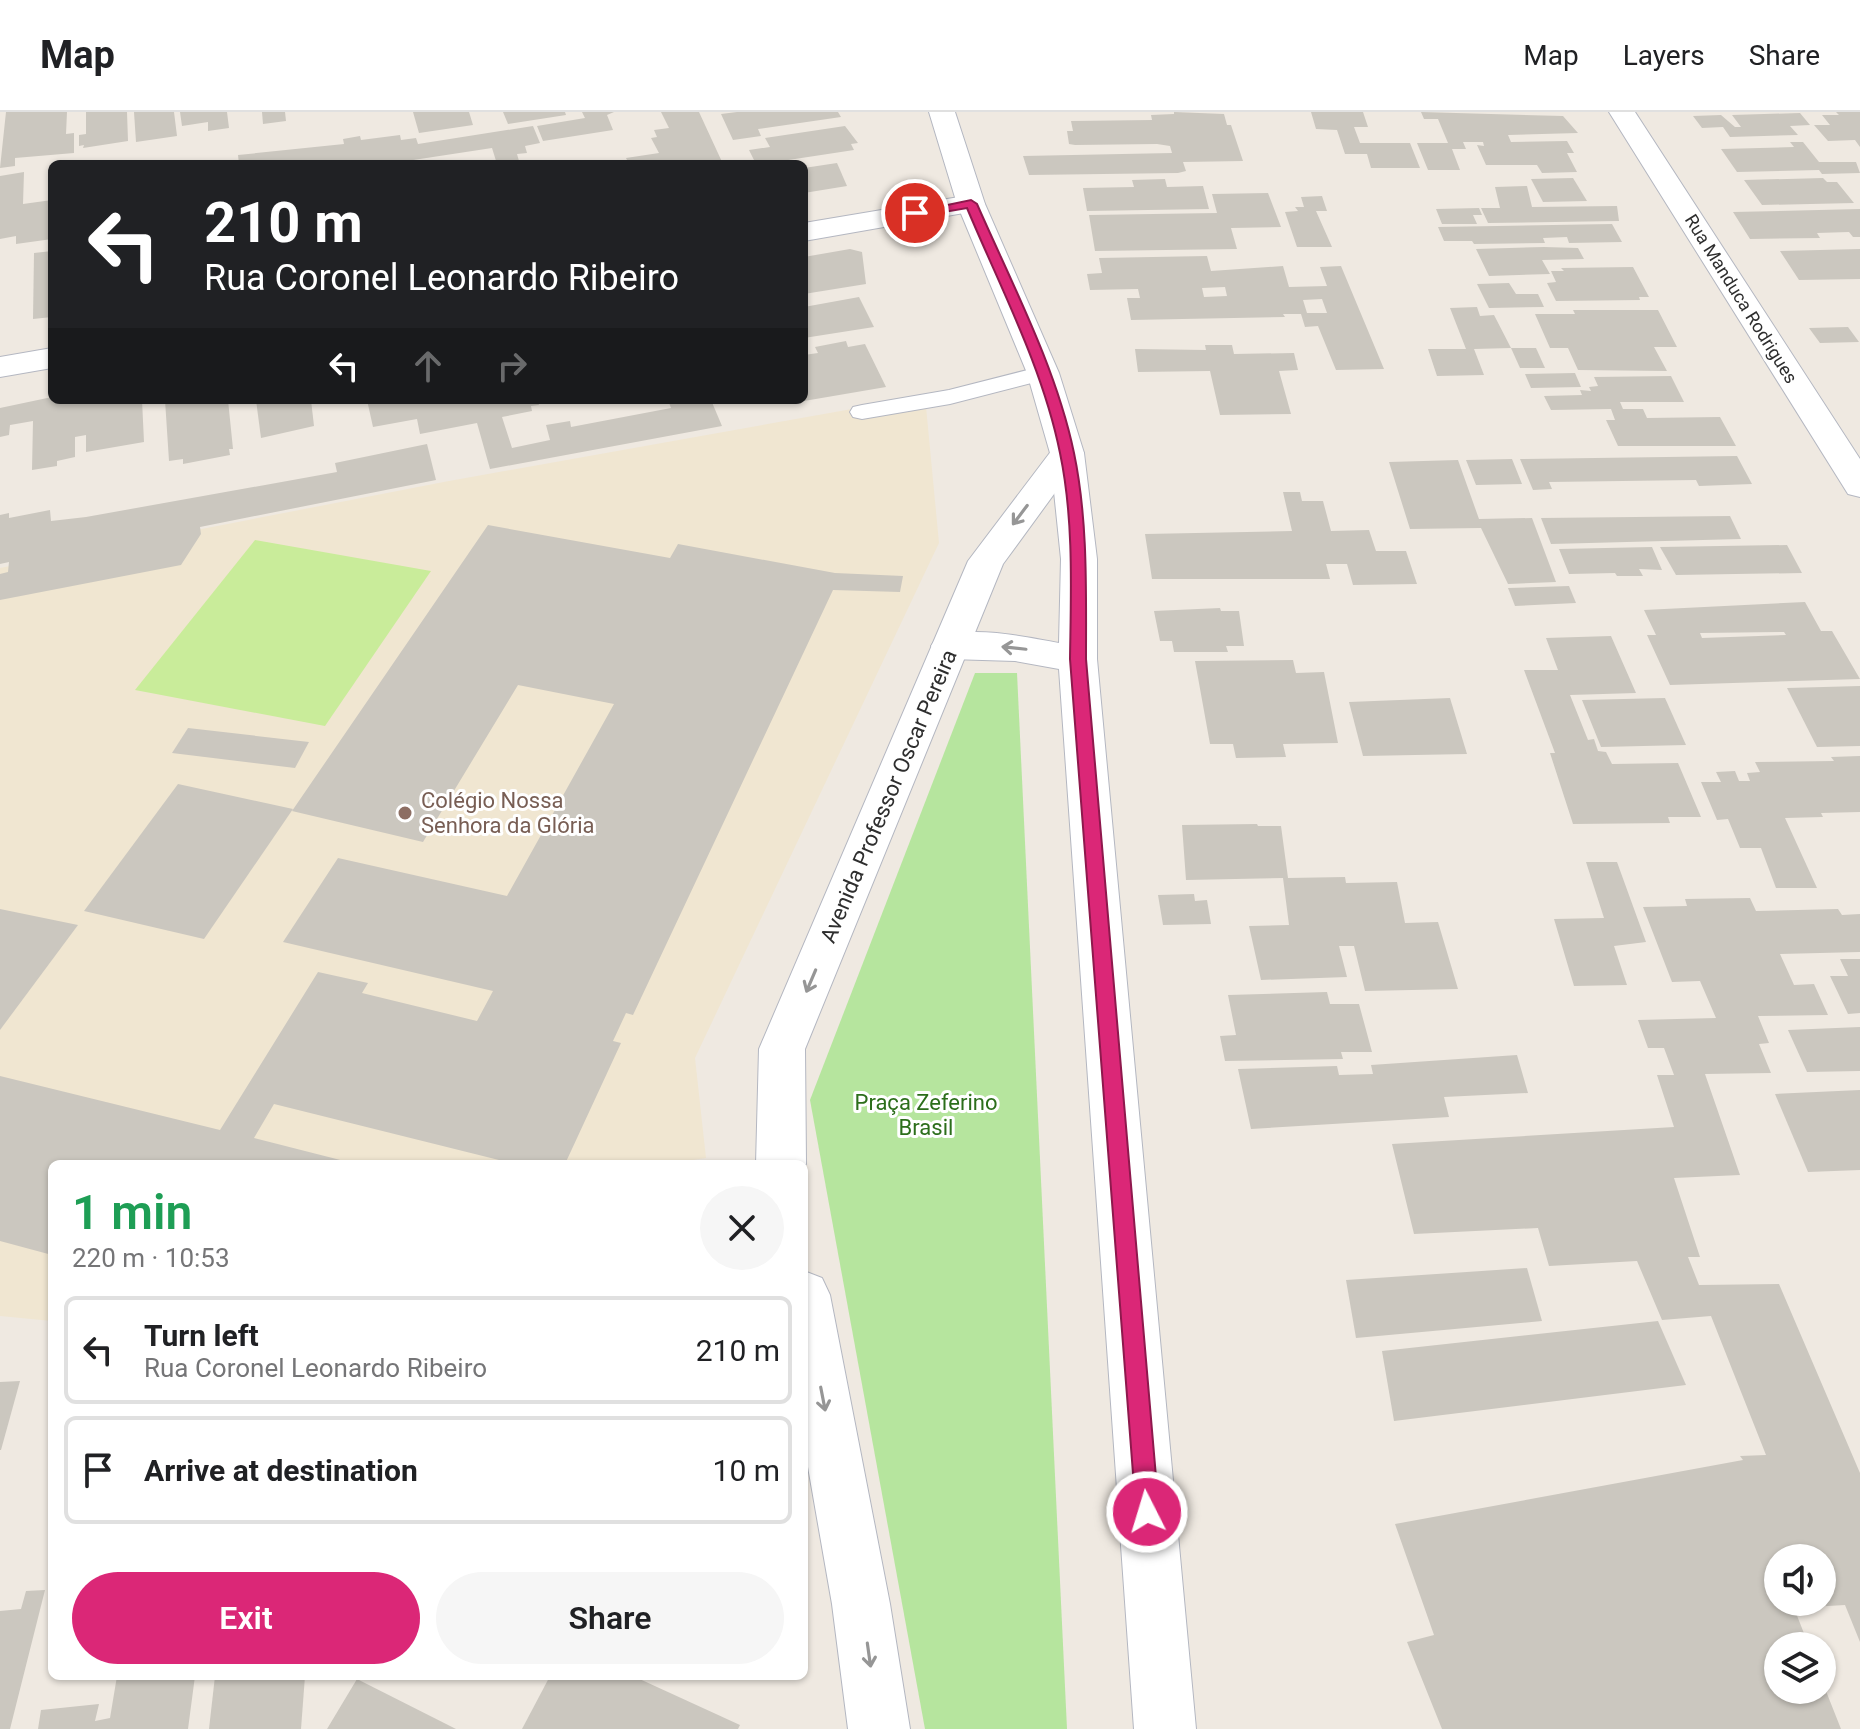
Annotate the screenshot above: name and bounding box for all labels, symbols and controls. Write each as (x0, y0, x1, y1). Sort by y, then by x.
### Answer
text: Map (40, 33, 115, 77)
text: Map (1523, 39, 1579, 72)
text: Layers (1623, 39, 1705, 72)
text: Share (1749, 39, 1820, 72)
pin (881, 179, 949, 247)
text: 210 m (204, 190, 363, 256)
icon: arrive (893, 191, 937, 235)
icon: left (72, 192, 176, 296)
street label: Rua Manduca Rodrigues (1681, 210, 1802, 387)
text: Rua Coronel Leonardo Ribeiro (204, 257, 679, 299)
icon: left (322, 344, 366, 388)
icon: ahead (406, 344, 450, 388)
icon: right (490, 344, 534, 388)
one-way arrow (1012, 504, 1029, 525)
one-way arrow (1002, 641, 1028, 656)
street label: Avenida Professor Oscar Pereira (815, 646, 962, 946)
place label: Colégio Nossa Senhora da Glória (421, 788, 594, 838)
marker: Colégio Nossa Senhora da Glória (396, 804, 414, 822)
one-way arrow (802, 968, 817, 993)
park label: Praça Zeferino Brasil (855, 1090, 998, 1140)
text: 1 min (72, 1184, 192, 1241)
button: close (700, 1186, 784, 1270)
text: 220 m · 10:53 (72, 1243, 230, 1273)
text: Turn left (144, 1318, 259, 1353)
icon: left (76, 1328, 120, 1372)
text: 210 m (696, 1333, 780, 1368)
text: Rua Coronel Leonardo Ribeiro (144, 1353, 487, 1383)
one-way arrow (817, 1386, 832, 1411)
icon: arrive (76, 1448, 120, 1492)
text: Arrive at destination (144, 1453, 418, 1488)
text: 10 m (713, 1453, 780, 1488)
position arrow (1105, 1470, 1189, 1554)
map controls (1764, 1544, 1836, 1704)
button: sound (1764, 1544, 1836, 1616)
button: Exit (72, 1572, 420, 1664)
button: Share (436, 1572, 784, 1664)
button: layers (1764, 1632, 1836, 1704)
one-way arrow (862, 1642, 877, 1667)

